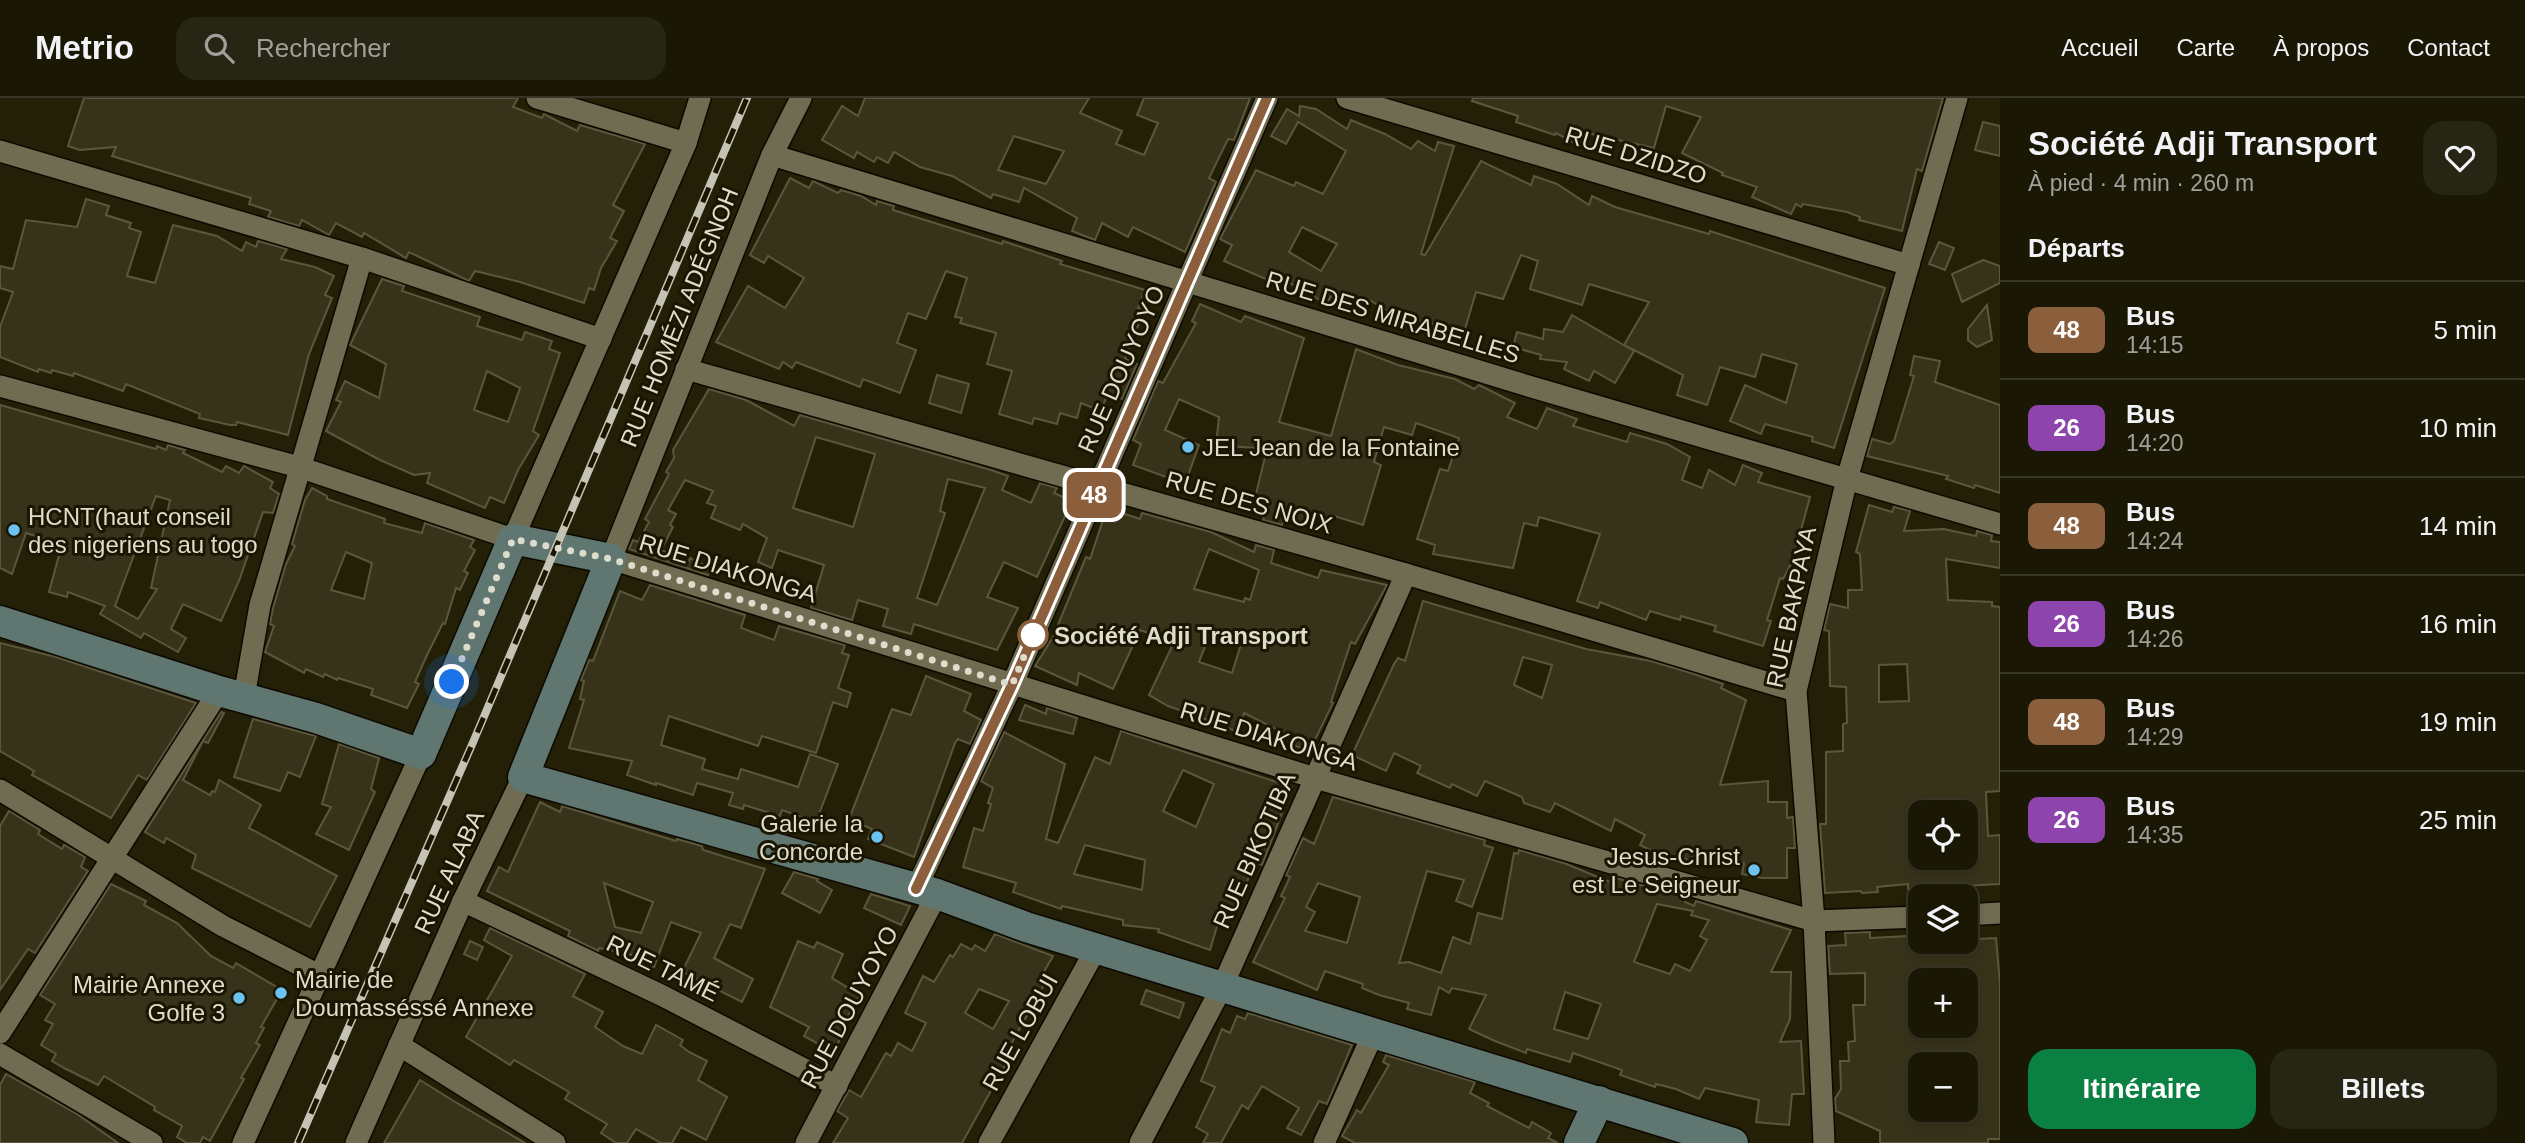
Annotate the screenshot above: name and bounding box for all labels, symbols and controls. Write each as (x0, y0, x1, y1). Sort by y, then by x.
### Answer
search box (176, 17, 666, 80)
text: Metrio (35, 29, 134, 66)
icon: search (200, 29, 238, 67)
text: Rechercher (256, 33, 390, 63)
text: Accueil (2061, 34, 2139, 61)
text: Carte (2177, 34, 2235, 61)
text: À propos (2273, 34, 2369, 61)
text: Contact (2407, 34, 2490, 61)
street label: RUE DZIDZO (1562, 121, 1710, 189)
button: heart (2423, 121, 2497, 195)
text: Société Adji Transport (2028, 125, 2377, 162)
text: À pied · 4 min · 260 m (2028, 170, 2254, 196)
street label: RUE HOMÉZI ADÉGNOH (615, 183, 743, 451)
text: Départs (2028, 233, 2125, 263)
street label: RUE DES MIRABELLES (1263, 265, 1523, 369)
street label: RUE DOUYOYO (1072, 281, 1170, 457)
text: Bus (2126, 301, 2175, 331)
text: 5 min (2433, 315, 2497, 345)
text: 48 (2053, 316, 2080, 343)
text: 14:15 (2126, 332, 2184, 358)
text: Bus (2126, 399, 2175, 429)
text: 10 min (2419, 413, 2497, 443)
text: 26 (2053, 414, 2080, 441)
text: 14:20 (2126, 430, 2184, 456)
place label: JEL Jean de la Fontaine (1202, 434, 1460, 461)
marker: JEL Jean de la Fontaine (1180, 439, 1196, 455)
street label: RUE DES NOIX (1163, 465, 1335, 539)
line badge: 48 (1062, 472, 1126, 518)
text: 48 (1081, 481, 1107, 508)
text: Bus (2126, 497, 2175, 527)
place label: HCNT(haut conseil des nigeriens au togo (28, 503, 258, 558)
text: 14 min (2419, 511, 2497, 541)
text: 48 (2053, 512, 2080, 539)
marker: HCNT(haut conseil des nigeriens au togo (6, 522, 22, 538)
street label: RUE BAKPAYA (1761, 524, 1821, 690)
street label: RUE DIAKONGA (636, 528, 820, 608)
text: 14:24 (2126, 528, 2184, 554)
text: Bus (2126, 595, 2175, 625)
text: 16 min (2419, 609, 2497, 639)
text: 26 (2053, 610, 2080, 637)
marker: Société Adji Transport (1018, 620, 1048, 650)
place label: Société Adji Transport (1054, 622, 1308, 649)
text: 14:26 (2126, 626, 2184, 652)
your location (434, 664, 469, 699)
text: Bus (2126, 693, 2175, 723)
street label: RUE DIAKONGA (1177, 696, 1361, 776)
text: 19 min (2419, 707, 2497, 737)
text: 48 (2053, 708, 2080, 735)
text: 14:29 (2126, 724, 2184, 750)
street label: RUE BIKOTIBA (1207, 768, 1301, 932)
text: Bus (2126, 791, 2175, 821)
map controls (1908, 800, 1978, 1122)
button: locate (1908, 800, 1978, 870)
text: 25 min (2419, 805, 2497, 835)
street label: RUE ALABA (409, 806, 489, 938)
text: 26 (2053, 806, 2080, 833)
place label: Galerie la Concorde (759, 810, 864, 865)
text: 14:35 (2126, 822, 2184, 848)
marker: Galerie la Concorde (869, 829, 885, 845)
place label: Jesus-Christ est Le Seigneur (1572, 843, 1740, 898)
marker: Jesus-Christ est Le Seigneur (1746, 862, 1762, 878)
button: layers (1908, 884, 1978, 954)
street label: RUE DOUYOYO (795, 921, 903, 1093)
street label: RUE TAMÉ (602, 929, 724, 1007)
place label: Mairie de Doumasséssé Annexe (295, 966, 534, 1021)
button: + (1908, 968, 1978, 1038)
street label: RUE LOBUI (977, 969, 1063, 1095)
place label: Mairie Annexe Golfe 3 (73, 971, 225, 1026)
marker: Mairie de Doumasséssé Annexe (273, 985, 289, 1001)
marker: Mairie Annexe Golfe 3 (231, 990, 247, 1006)
button: Itinéraire (2028, 1049, 2256, 1129)
button: Billets (2270, 1049, 2497, 1129)
button: − (1908, 1052, 1978, 1122)

